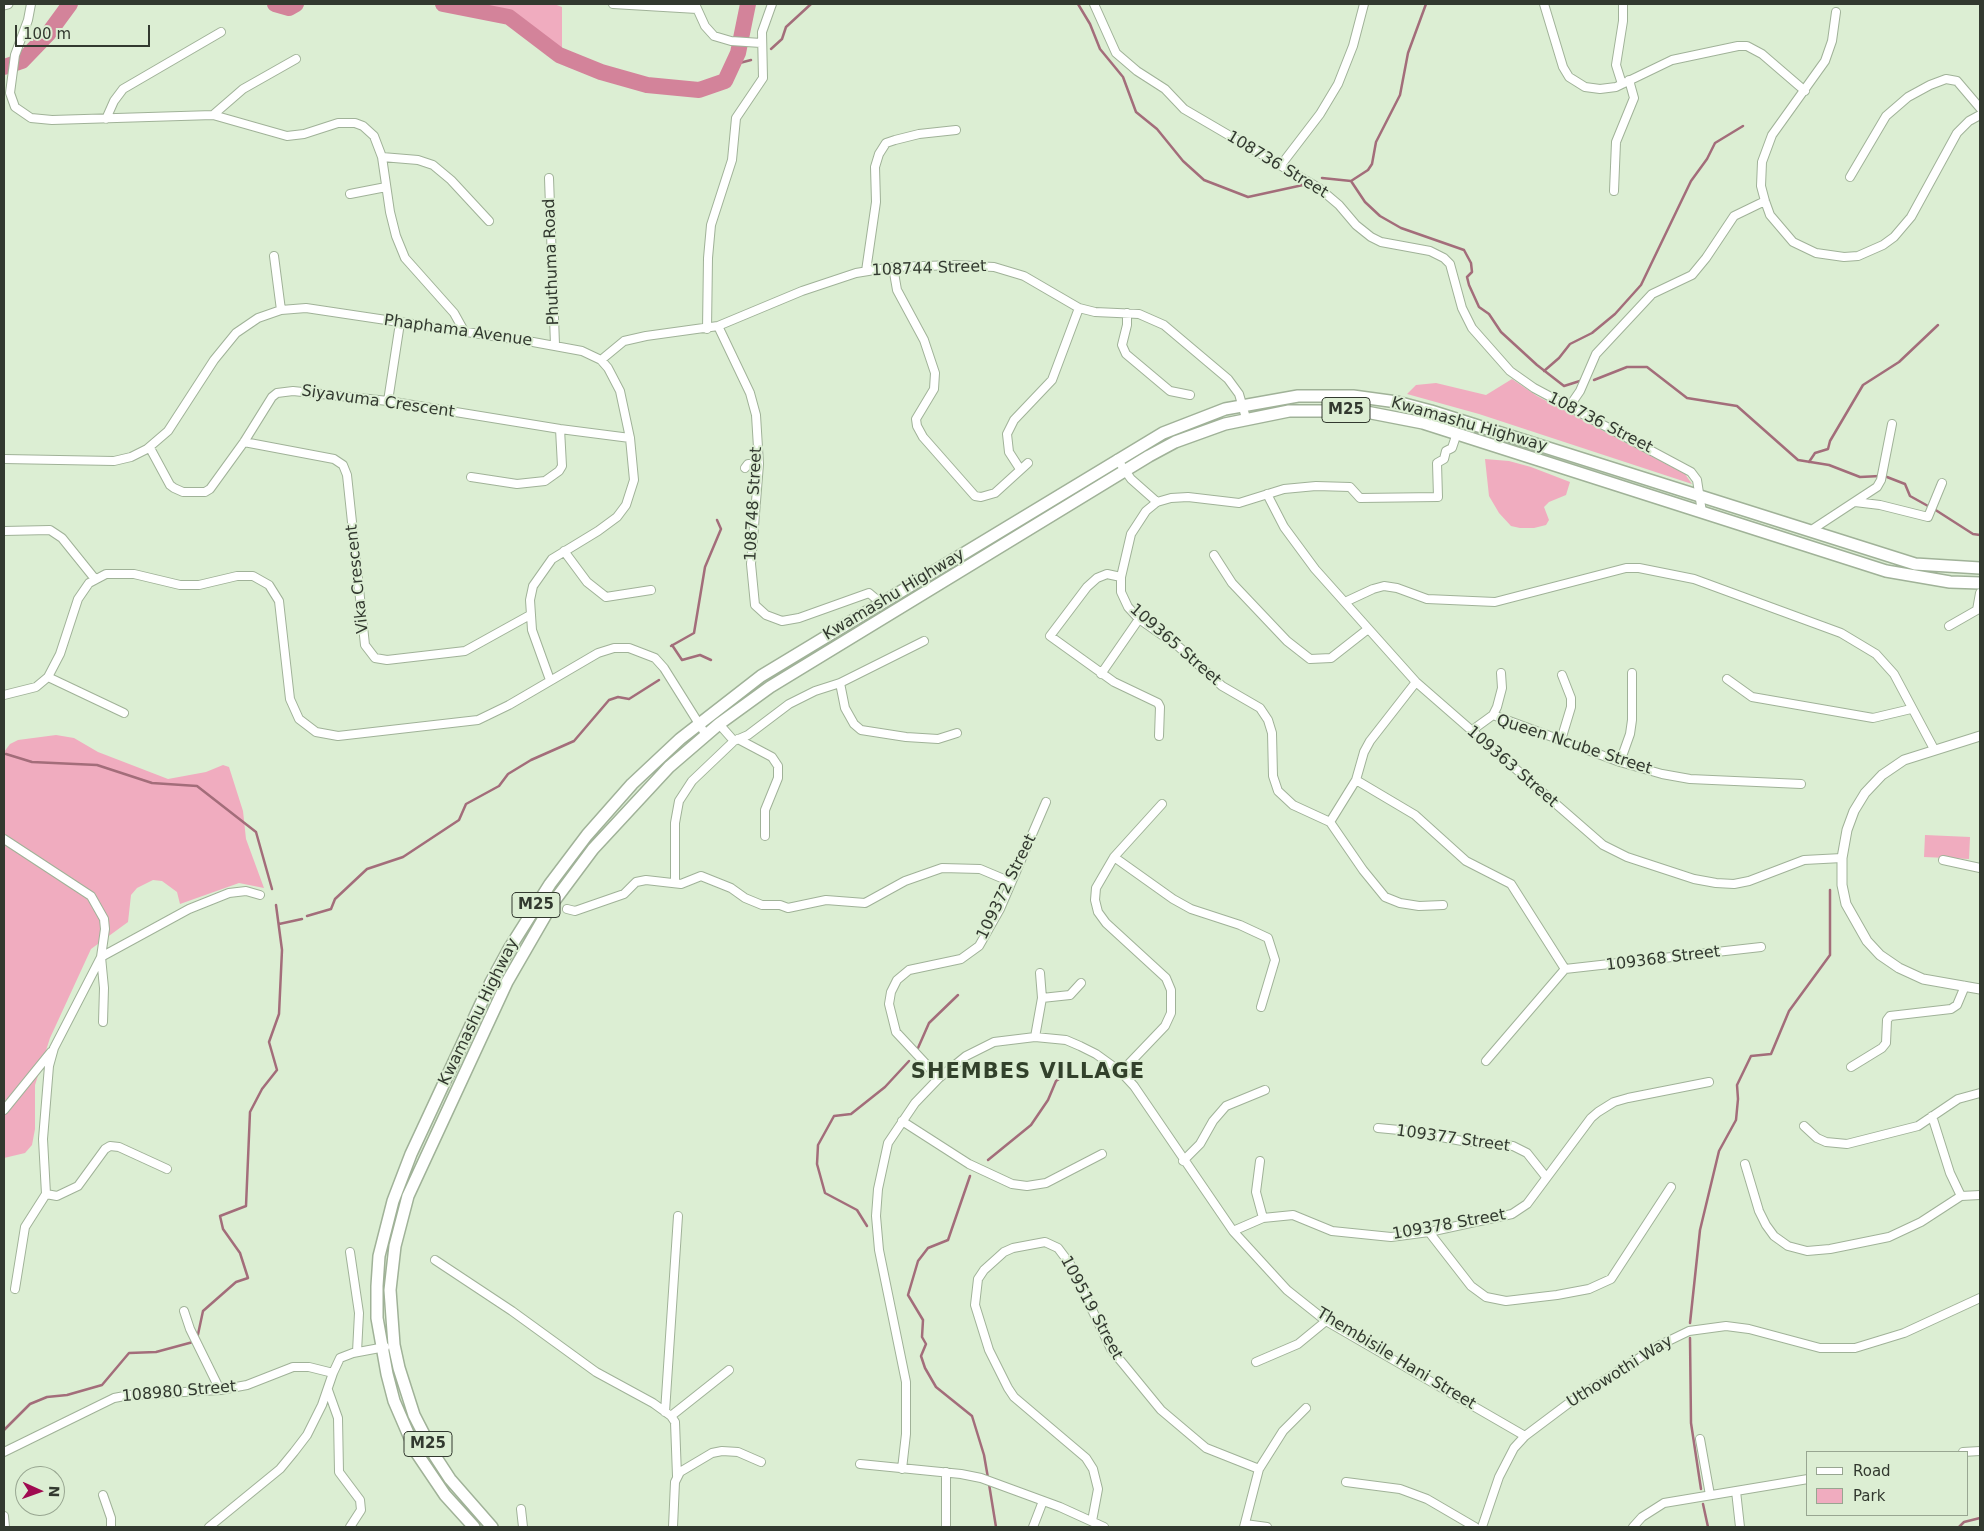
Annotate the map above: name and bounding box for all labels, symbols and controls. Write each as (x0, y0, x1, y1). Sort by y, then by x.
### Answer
scale bar (18, 15, 152, 47)
text: 100 m (23, 25, 71, 43)
street label: 108736 Street (1223, 127, 1331, 203)
street label: Phuthuma Road (540, 198, 564, 326)
street label: 108744 Street (871, 257, 987, 281)
street label: Phaphama Avenue (383, 311, 533, 351)
street label: Siyavuma Crescent (300, 382, 456, 422)
street label: 108736 Street (1545, 388, 1655, 458)
street label: Kwamashu Highway (1389, 393, 1549, 457)
road number: M25 (1322, 398, 1370, 422)
street label: 108748 Street (741, 446, 767, 562)
street label: Vika Crescent (343, 524, 373, 634)
street label: Kwamashu Highway (820, 545, 968, 645)
street label: 109365 Street (1125, 600, 1225, 690)
street label: Queen Ncube Street (1494, 711, 1654, 779)
street label: 109363 Street (1462, 722, 1562, 812)
street label: 109372 Street (973, 831, 1041, 943)
road number: M25 (512, 892, 560, 918)
street label: Kwamashu Highway (435, 935, 523, 1089)
street label: 109368 Street (1605, 942, 1721, 976)
district label: SHEMBES VILLAGE (909, 1060, 1147, 1086)
street label: 109377 Street (1395, 1122, 1511, 1156)
street label: 109378 Street (1391, 1206, 1507, 1244)
street label: 109519 Street (1056, 1253, 1126, 1363)
street label: Thembisile Hani Street (1313, 1304, 1479, 1414)
street label: Uthowothi Way (1564, 1332, 1676, 1412)
street label: 108980 Street (121, 1377, 237, 1407)
road number: M25 (404, 1432, 452, 1456)
legend (1806, 1451, 1969, 1516)
text: Road (1853, 1462, 1891, 1480)
north arrow (15, 1466, 65, 1516)
text: N (46, 1485, 62, 1498)
text: Park (1853, 1487, 1885, 1505)

